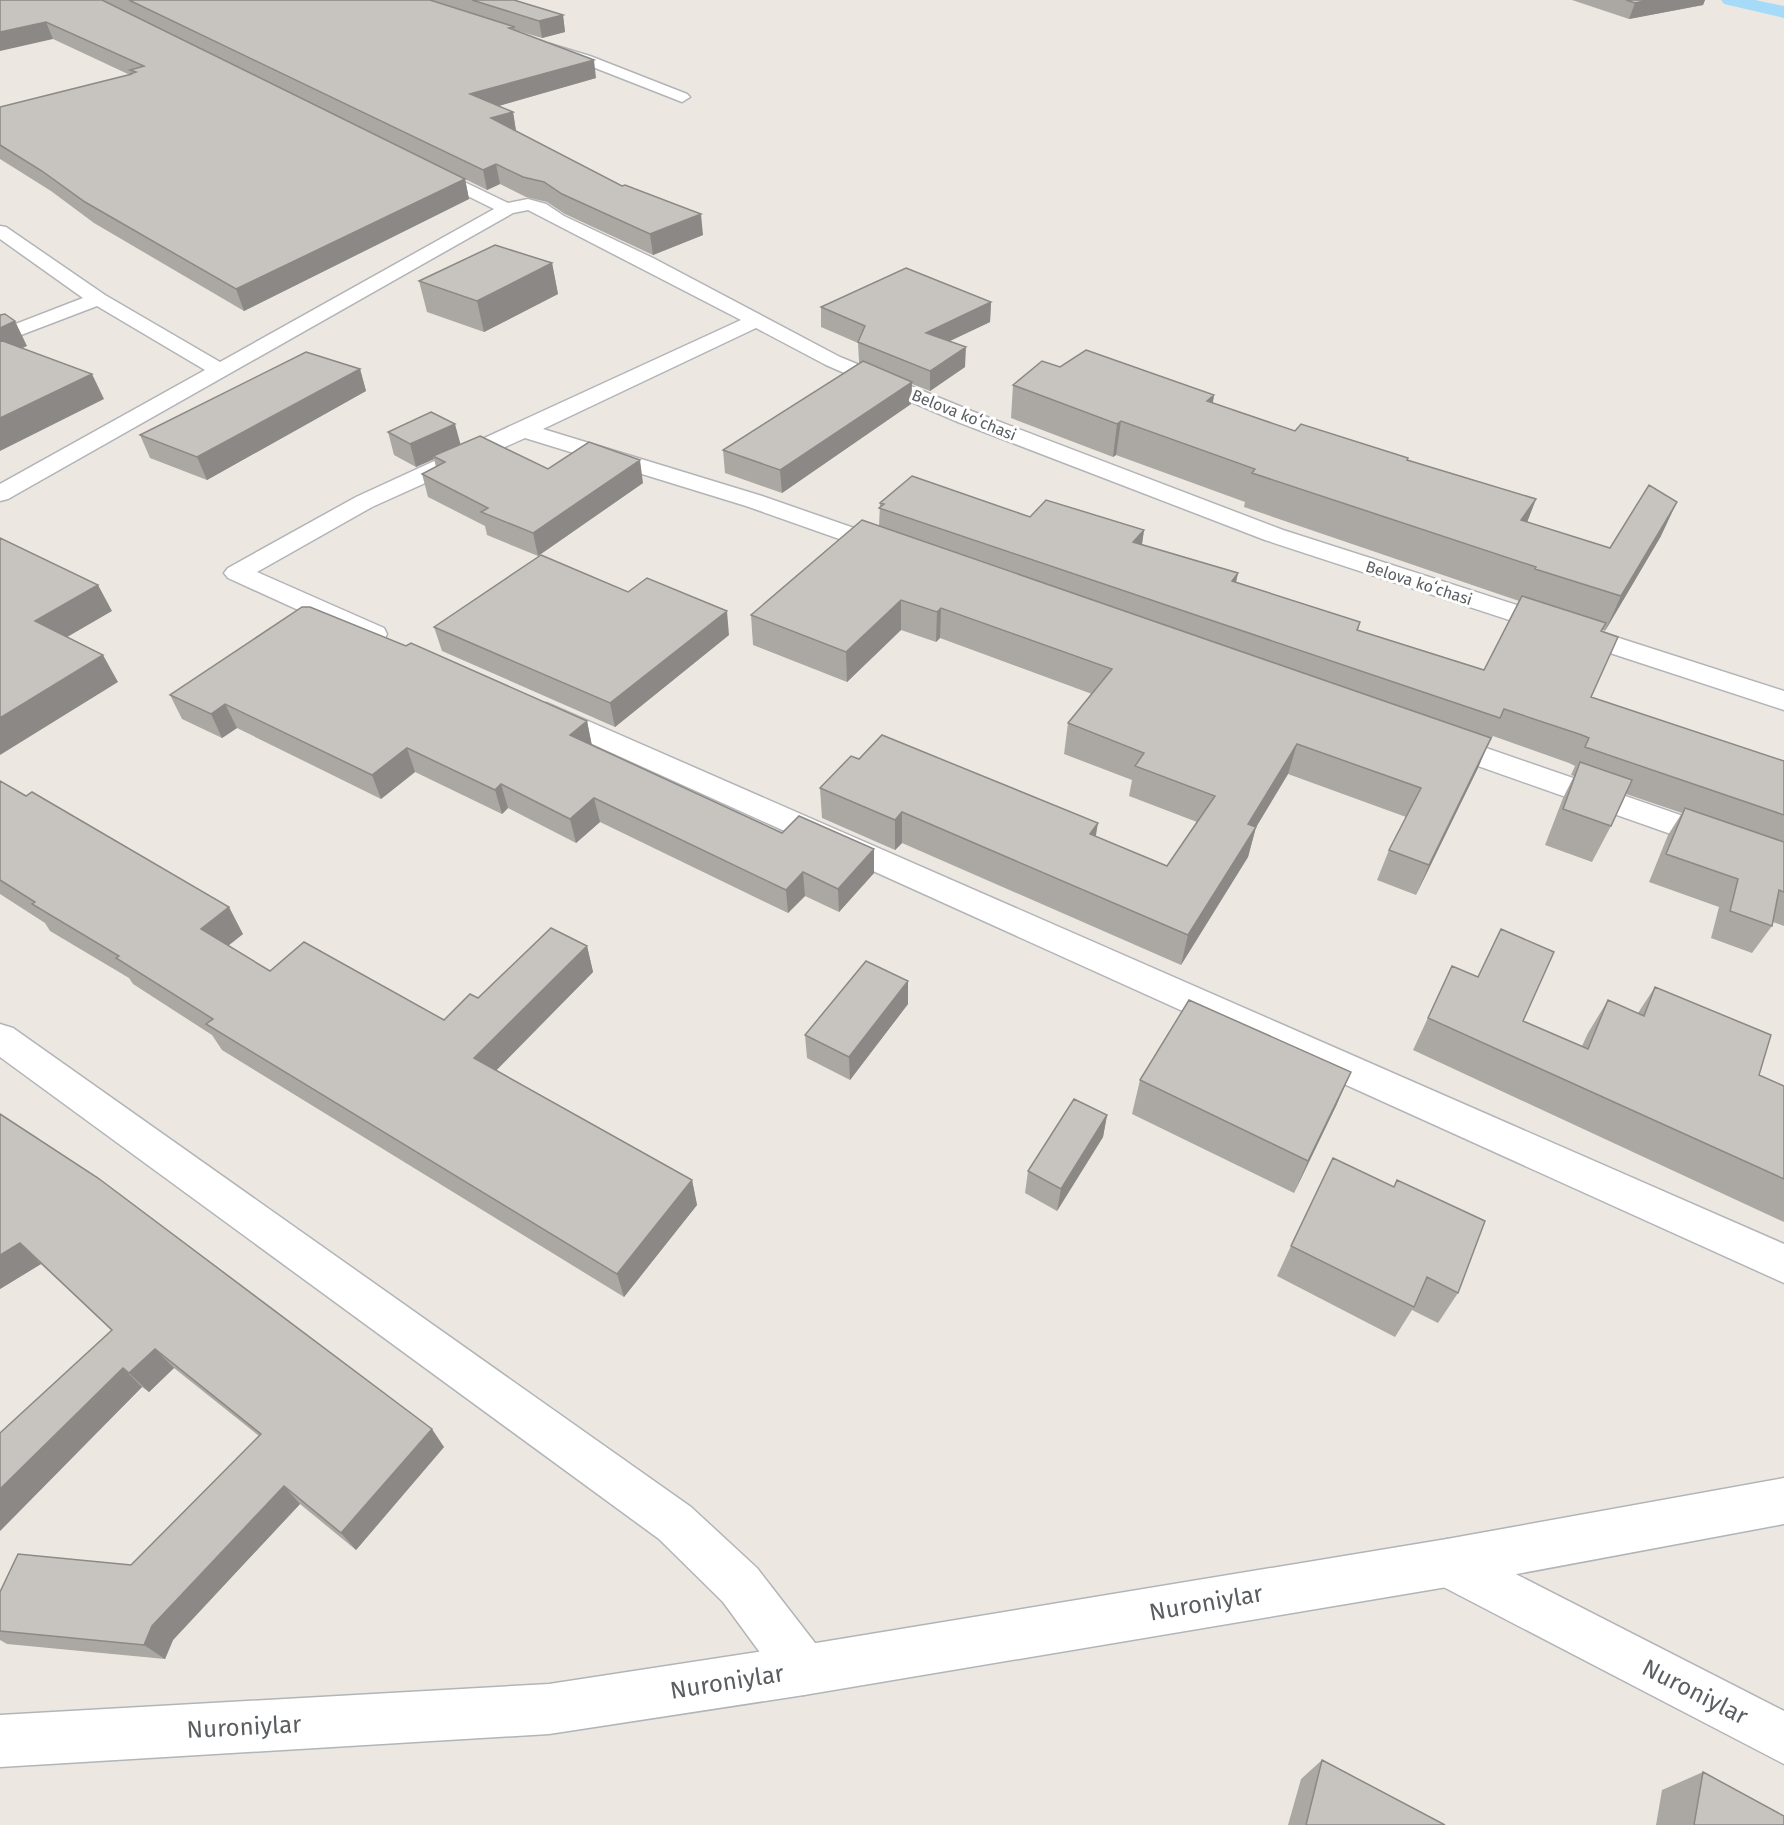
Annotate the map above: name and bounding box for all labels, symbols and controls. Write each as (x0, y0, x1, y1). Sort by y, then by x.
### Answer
street label: Belova koʻchasi (909, 385, 1019, 445)
street label: Belova koʻchasi (1363, 557, 1475, 609)
street label: Nuroniylar (1147, 1579, 1266, 1627)
street label: Nuroniylar (1638, 1653, 1753, 1731)
street label: Nuroniylar (668, 1659, 787, 1705)
street label: Nuroniylar (186, 1710, 303, 1744)

